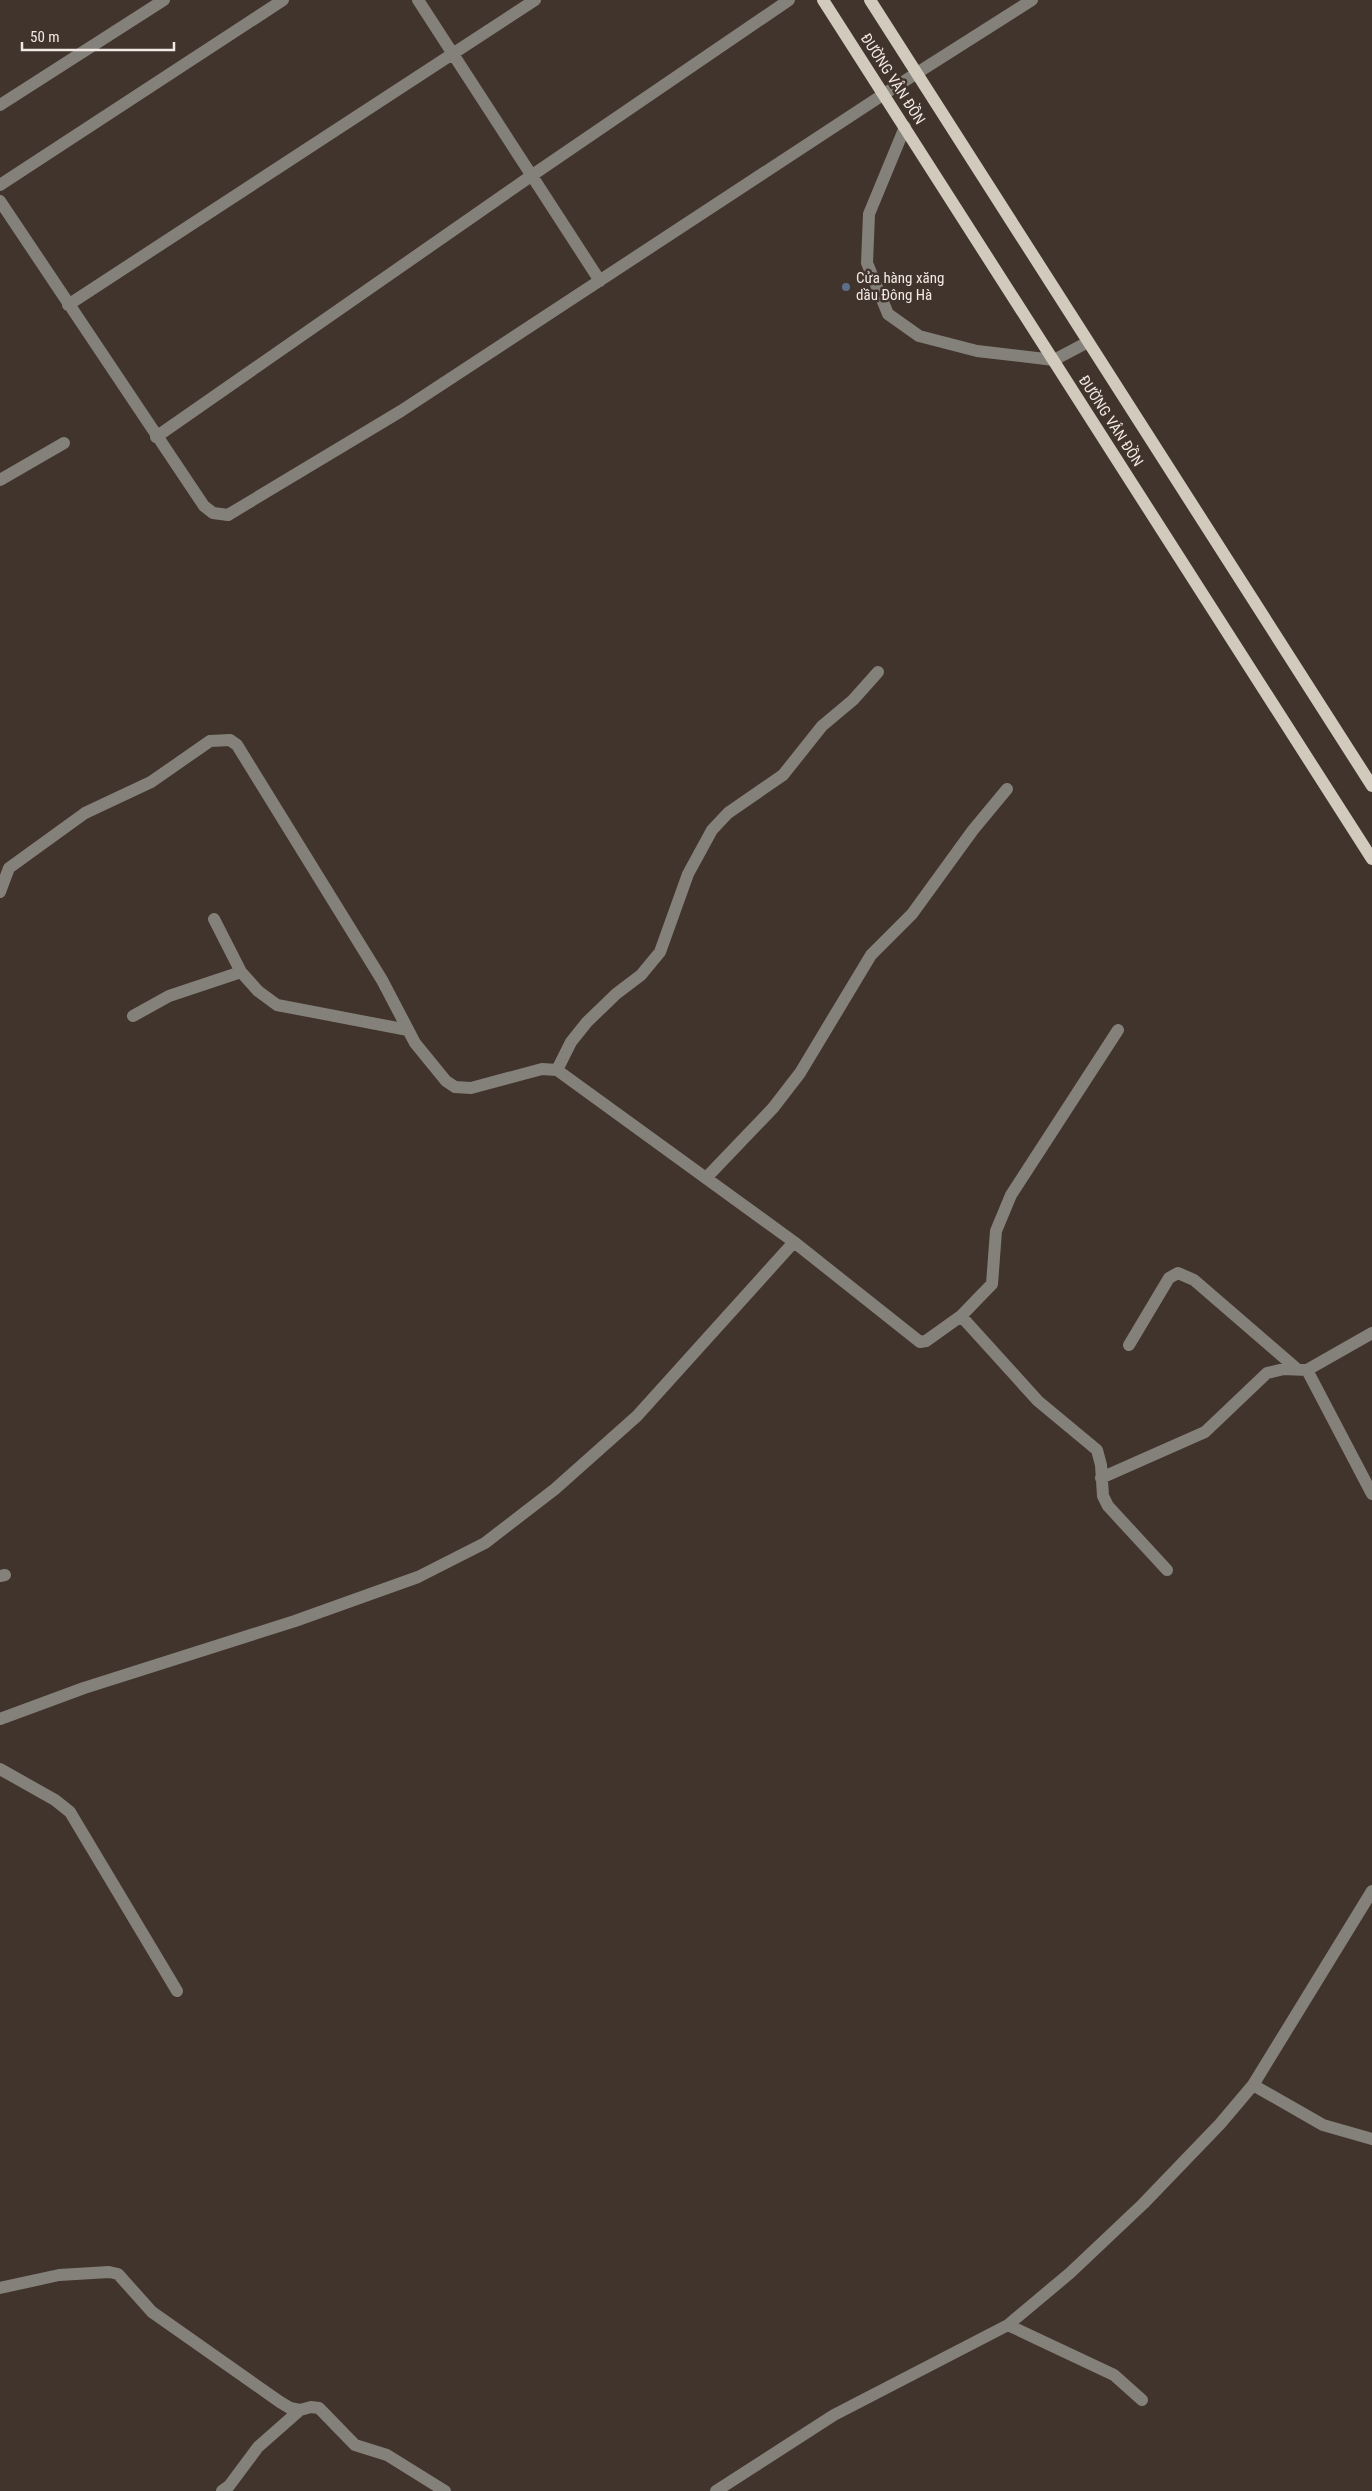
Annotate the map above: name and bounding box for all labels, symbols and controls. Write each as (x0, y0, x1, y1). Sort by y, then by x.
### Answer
scale bar (22, 20, 175, 52)
text: 50 m (30, 28, 60, 46)
street label: ĐƯỜNG VÂN ĐỒN (857, 30, 930, 128)
place label: Cửa hàng xăng dầu Đông Hà (856, 269, 944, 304)
marker: Cửa hàng xăng dầu Đông Hà (840, 281, 852, 293)
street label: ĐƯỜNG VÂN ĐỒN (1075, 372, 1148, 470)

